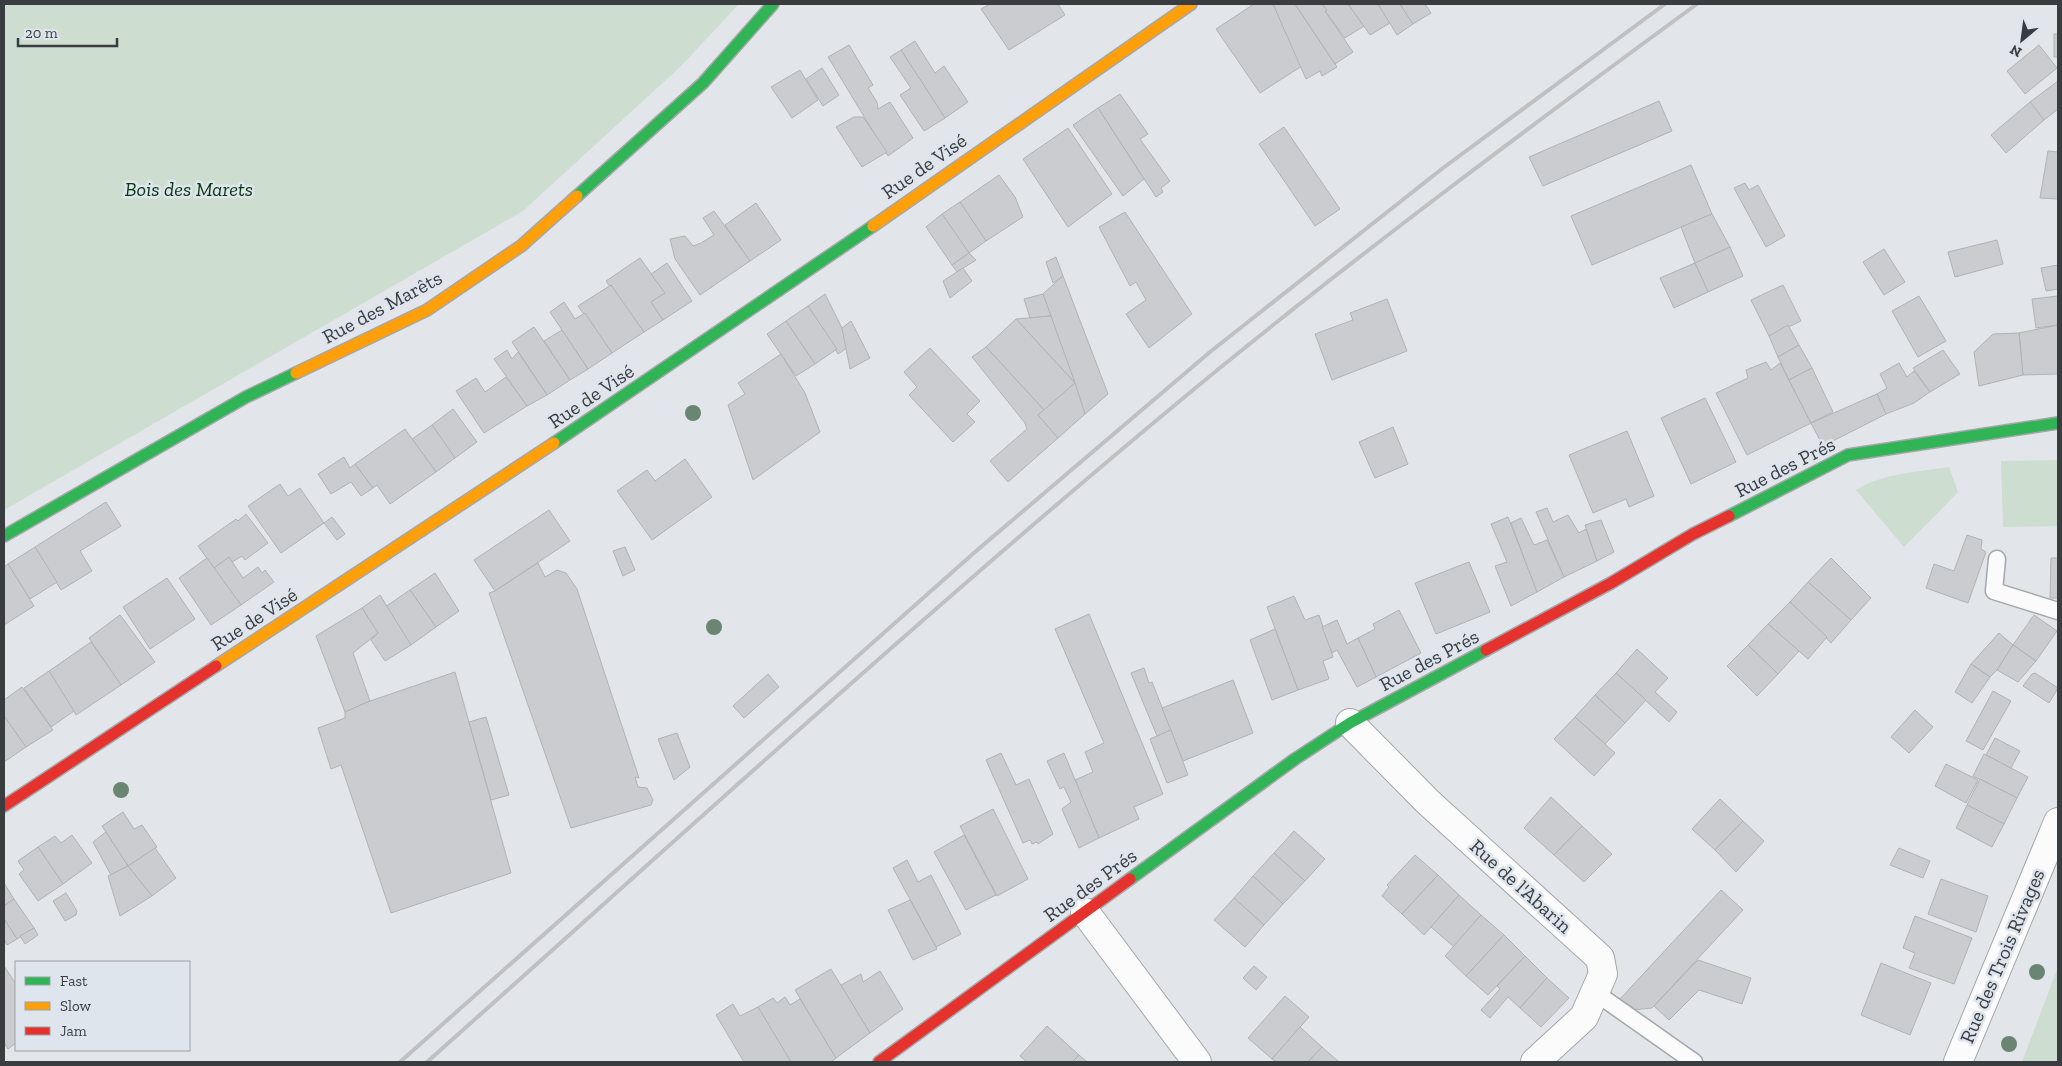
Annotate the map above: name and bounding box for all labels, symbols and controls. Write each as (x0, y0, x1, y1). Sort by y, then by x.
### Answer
scale bar (18, 15, 116, 47)
north arrow (1997, 15, 2047, 65)
text: 20 m (25, 24, 58, 42)
text: N (2007, 41, 2025, 61)
street label: Rue de Visé (877, 128, 971, 204)
park label: Bois des Marets (125, 177, 253, 201)
street label: Rue des Marêts (318, 265, 446, 349)
street label: Rue de Visé (544, 359, 638, 433)
street label: Rue des Prés (1731, 432, 1839, 502)
street label: Rue de Visé (206, 582, 302, 656)
street label: Rue des Prés (1375, 624, 1483, 696)
street label: Rue de l'Abarin (1465, 834, 1577, 938)
street label: Rue des Prés (1039, 843, 1141, 927)
street label: Rue des Trois Rivages (1954, 865, 2050, 1047)
legend (15, 961, 190, 1051)
text: Fast (60, 972, 88, 990)
text: Slow (60, 997, 92, 1015)
text: Jam (60, 1022, 87, 1040)

